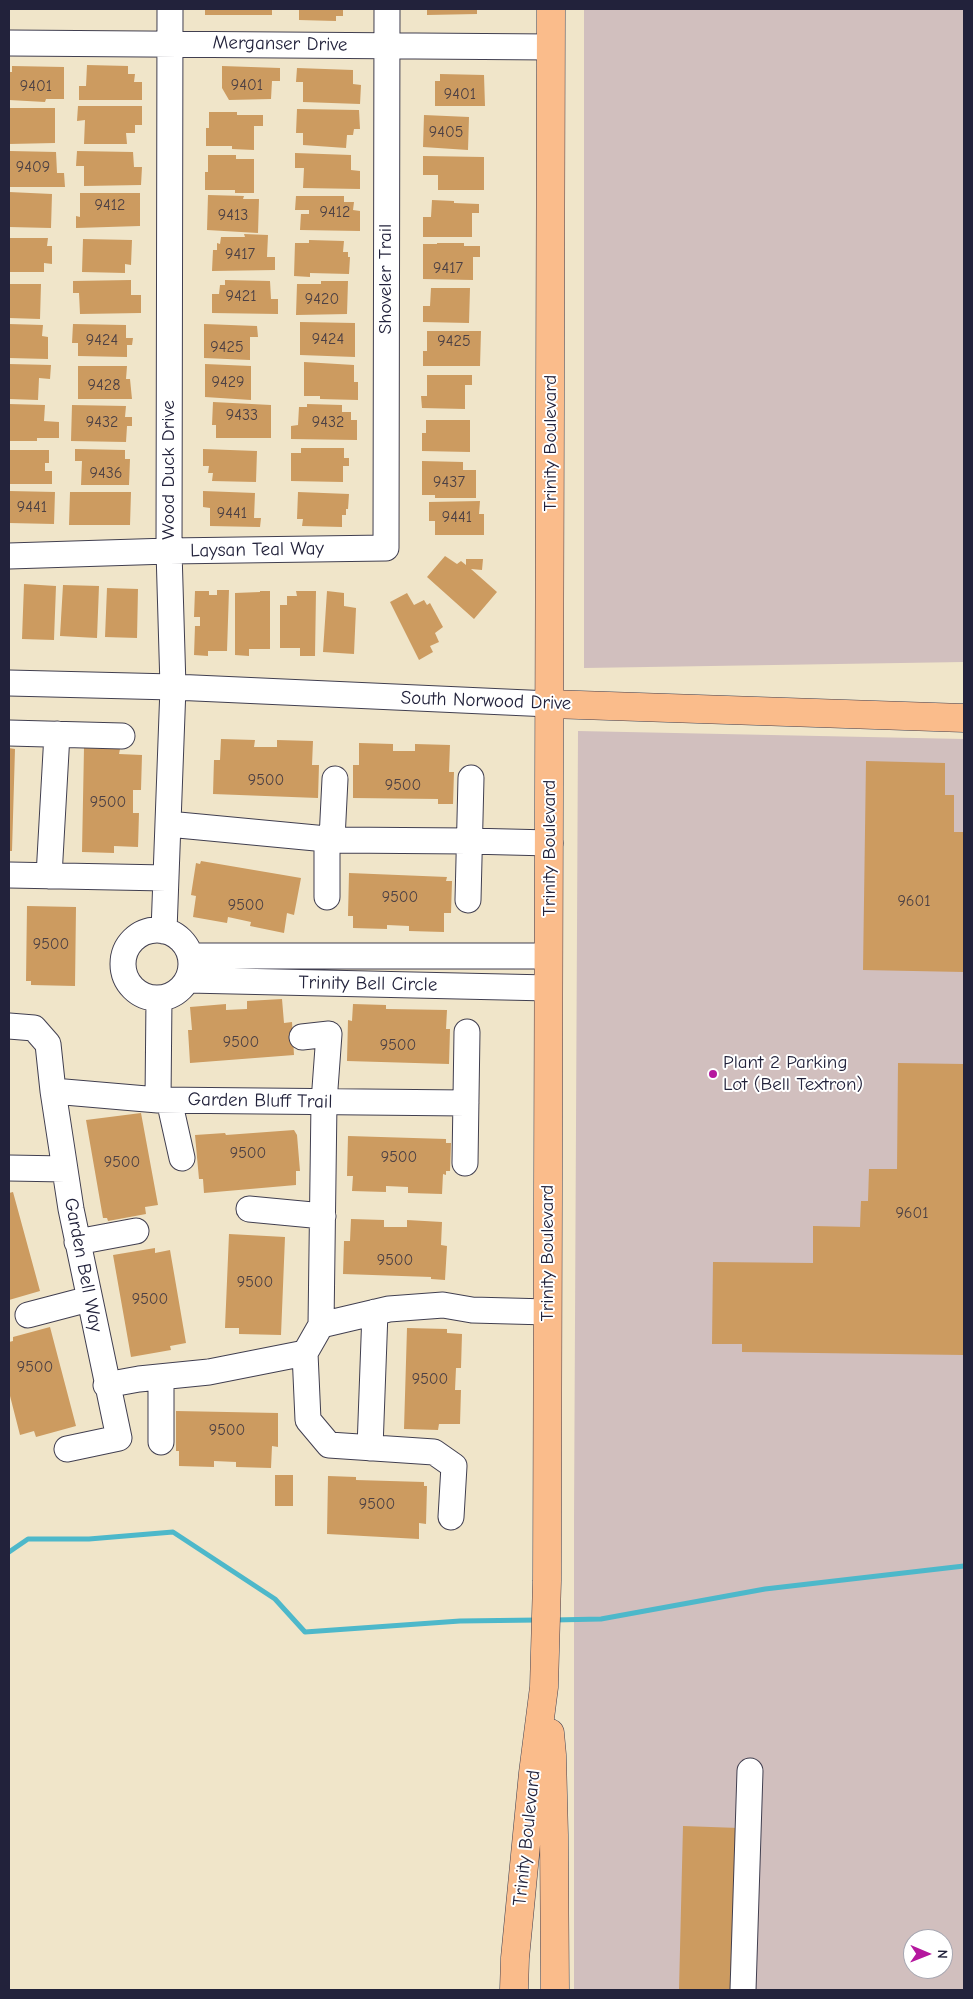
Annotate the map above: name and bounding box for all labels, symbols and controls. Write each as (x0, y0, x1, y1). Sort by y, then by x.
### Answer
street label: Merganser Drive (212, 31, 348, 57)
house number: 9401 (231, 75, 263, 95)
house number: 9401 (20, 76, 52, 96)
house number: 9401 (444, 84, 476, 104)
house number: 9405 (429, 122, 463, 142)
house number: 9409 (16, 157, 50, 177)
house number: 9412 (95, 195, 125, 215)
house number: 9412 (320, 202, 350, 222)
house number: 9413 (218, 205, 248, 225)
street label: Shoveler Trail (375, 224, 397, 334)
house number: 9417 (225, 244, 255, 264)
house number: 9417 (433, 258, 463, 278)
house number: 9421 (226, 286, 256, 306)
house number: 9420 (305, 289, 339, 309)
house number: 9424 (312, 329, 344, 349)
house number: 9424 (86, 330, 118, 350)
house number: 9425 (437, 331, 471, 351)
house number: 9425 (210, 337, 244, 357)
house number: 9429 (211, 372, 245, 392)
house number: 9428 (88, 375, 120, 395)
street label: Trinity Boulevard (540, 375, 562, 511)
street label: Wood Duck Drive (158, 400, 180, 540)
house number: 9433 (226, 405, 258, 425)
house number: 9432 (86, 412, 118, 432)
house number: 9432 (312, 412, 344, 432)
house number: 9436 (89, 463, 123, 483)
house number: 9437 (433, 472, 465, 492)
house number: 9441 (17, 497, 47, 517)
house number: 9441 (217, 503, 247, 523)
house number: 9441 (442, 507, 472, 527)
street label: Laysan Teal Way (190, 537, 324, 563)
street label: South Norwood Drive (400, 687, 572, 715)
house number: 9500 (248, 770, 284, 790)
house number: 9500 (385, 775, 421, 795)
street label: Trinity Boulevard (539, 780, 561, 916)
house number: 9500 (90, 792, 126, 812)
house number: 9500 (382, 887, 418, 907)
house number: 9601 (897, 891, 931, 911)
house number: 9500 (228, 895, 264, 915)
house number: 9500 (33, 934, 69, 954)
street label: Trinity Bell Circle (298, 971, 438, 997)
house number: 9500 (223, 1032, 259, 1052)
house number: 9500 (380, 1035, 416, 1055)
place label: Plant 2 Parking Lot (Bell Textron) (723, 1052, 863, 1096)
marker: Plant 2 Parking Lot (Bell Textron) (707, 1068, 719, 1080)
street label: Garden Bluff Trail (187, 1088, 333, 1114)
house number: 9500 (230, 1143, 266, 1163)
house number: 9500 (381, 1147, 417, 1167)
house number: 9500 (104, 1152, 140, 1172)
street label: Trinity Boulevard (537, 1185, 559, 1321)
street label: Garden Bell Way (59, 1196, 107, 1334)
house number: 9601 (895, 1203, 929, 1223)
house number: 9500 (377, 1250, 413, 1270)
house number: 9500 (237, 1272, 273, 1292)
house number: 9500 (132, 1289, 168, 1309)
house number: 9500 (17, 1357, 53, 1377)
house number: 9500 (412, 1369, 448, 1389)
house number: 9500 (209, 1420, 245, 1440)
house number: 9500 (359, 1494, 395, 1514)
street label: Trinity Boulevard (509, 1769, 545, 1907)
north arrow (903, 1929, 953, 1979)
text: N (934, 1950, 951, 1959)

